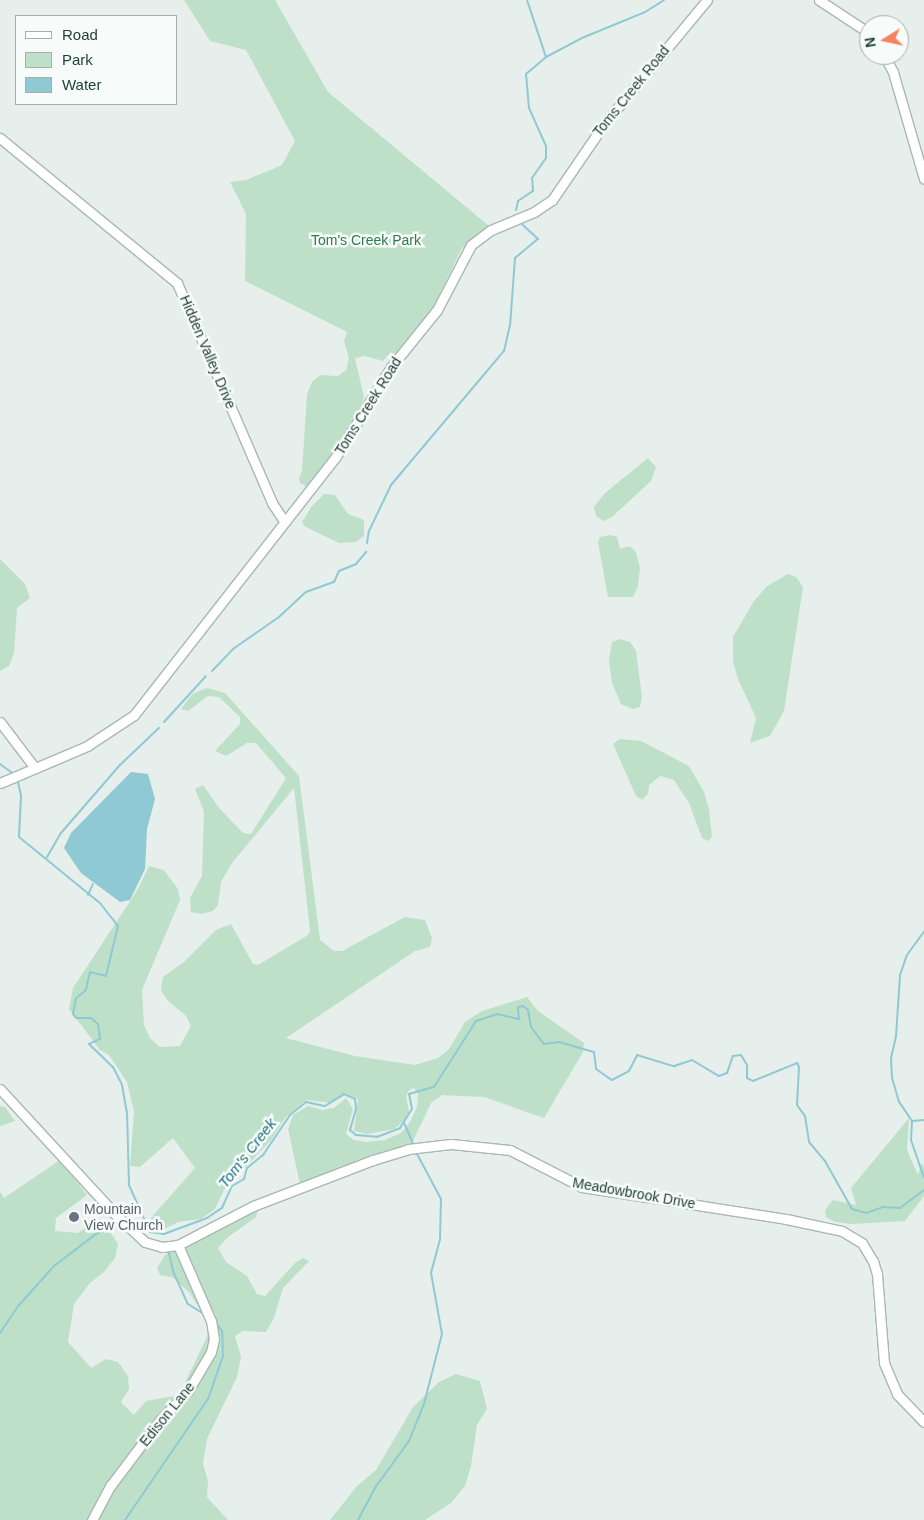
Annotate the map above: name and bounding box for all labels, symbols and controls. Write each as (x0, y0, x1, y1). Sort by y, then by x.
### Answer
legend (15, 15, 178, 105)
north arrow (859, 15, 909, 65)
text: Road (62, 26, 98, 43)
text: N (861, 36, 879, 49)
street label: Toms Creek Road (589, 42, 673, 140)
text: Park (62, 51, 93, 68)
text: Water (62, 76, 101, 93)
park label: Tom's Creek Park (311, 232, 421, 248)
street label: Hidden Valley Drive (176, 293, 240, 411)
street label: Toms Creek Road (331, 354, 405, 458)
water label: Tom's Creek (214, 1115, 280, 1191)
street label: Meadowbrook Drive (571, 1174, 697, 1212)
place label: Mountain View Church (84, 1201, 163, 1234)
marker: Mountain View Church (68, 1211, 80, 1223)
street label: Edison Lane (136, 1378, 198, 1450)

